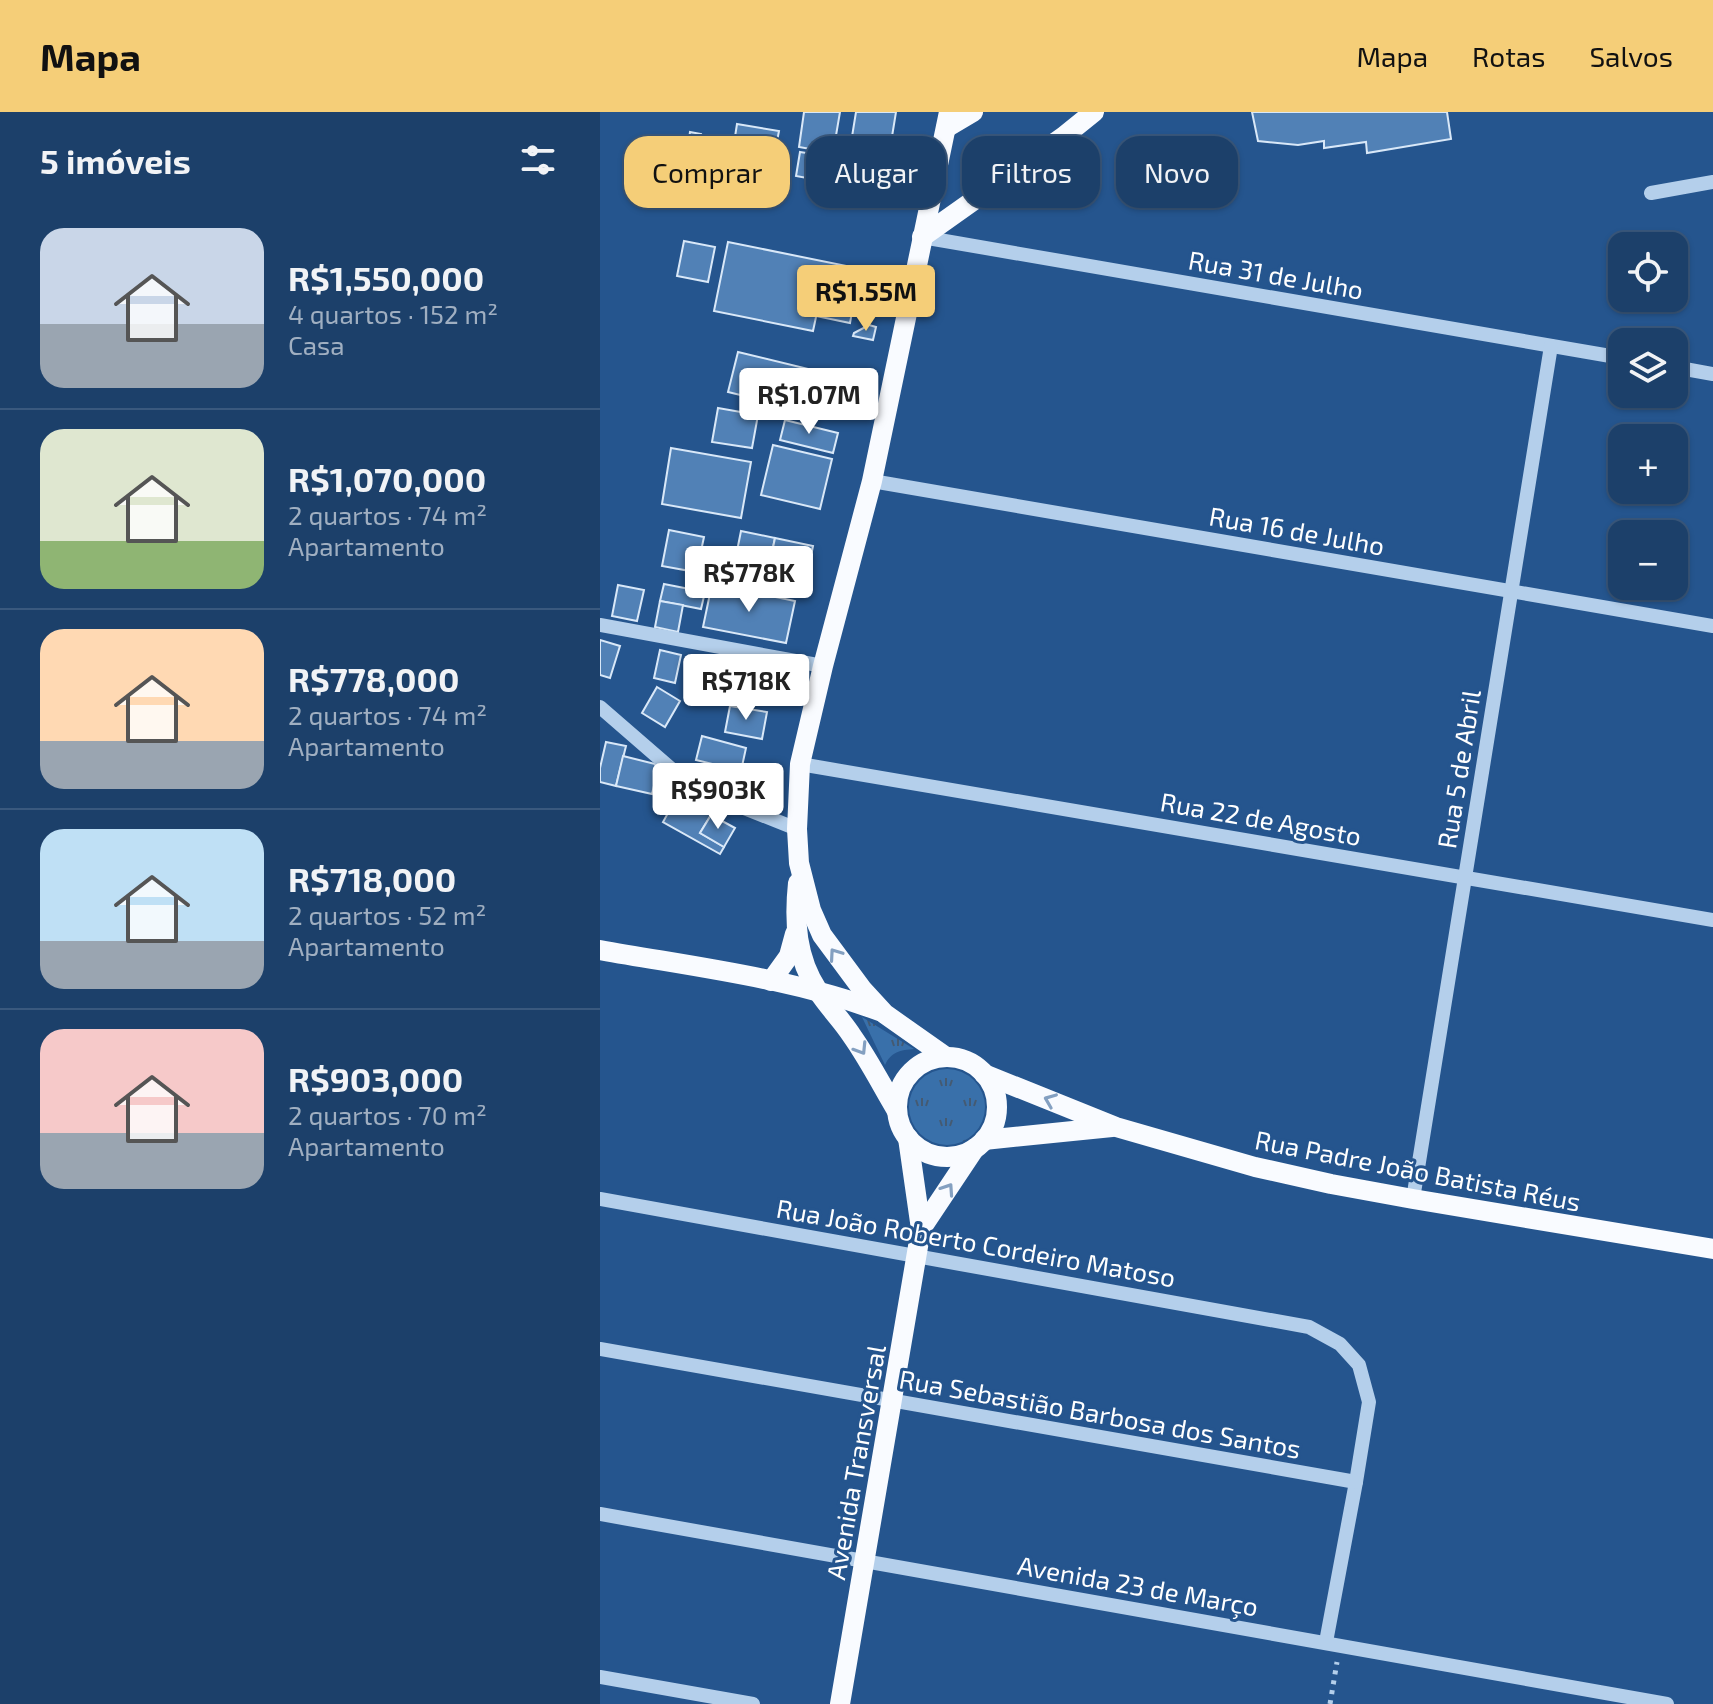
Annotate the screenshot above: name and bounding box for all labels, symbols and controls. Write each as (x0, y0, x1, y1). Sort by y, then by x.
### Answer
text: Mapa (40, 33, 141, 79)
text: Mapa (1357, 39, 1428, 73)
text: Rotas (1472, 39, 1545, 73)
text: Salvos (1589, 39, 1673, 73)
chip: Comprar (624, 136, 790, 208)
chip: Alugar (806, 136, 946, 208)
chip: Filtros (962, 136, 1100, 208)
chip: Novo (1116, 136, 1238, 208)
icon: filters (516, 138, 560, 182)
text: 5 imóveis (40, 140, 191, 181)
map controls (1608, 232, 1688, 600)
button: locate (1608, 232, 1688, 312)
street label: Rua 31 de Julho (1186, 243, 1366, 305)
text: R$1,550,000 (288, 257, 484, 298)
icon: home (104, 260, 200, 356)
pin: R$1.55M (792, 265, 940, 333)
text: R$1.55M (815, 275, 917, 306)
text: 4 quartos · 152 m² (288, 298, 498, 329)
button: layers (1608, 328, 1688, 408)
text: Casa (288, 329, 345, 360)
pin: R$1.07M (735, 368, 883, 436)
text: R$1.07M (757, 378, 861, 409)
button: + (1608, 424, 1688, 504)
text: R$1,070,000 (288, 458, 486, 499)
icon: home (104, 461, 200, 557)
text: 2 quartos · 74 m² (288, 499, 487, 530)
street label: Rua 16 de Julho (1207, 499, 1387, 561)
button: − (1608, 520, 1688, 600)
text: Apartamento (288, 530, 445, 561)
pin: R$778K (684, 546, 814, 614)
text: R$778K (703, 556, 795, 587)
pin: R$718K (681, 654, 811, 722)
text: R$778,000 (288, 658, 459, 699)
icon: home (104, 661, 200, 757)
text: R$718K (701, 664, 791, 695)
street label: Rua 5 de Abril (1430, 687, 1486, 851)
text: 2 quartos · 74 m² (288, 699, 487, 730)
text: Apartamento (288, 730, 445, 761)
pin: R$903K (653, 763, 783, 831)
text: R$903K (671, 773, 765, 804)
street label: Rua 22 de Agosto (1158, 785, 1364, 851)
text: R$718,000 (288, 858, 456, 899)
icon: home (104, 861, 200, 957)
text: 2 quartos · 52 m² (288, 899, 486, 930)
text: Apartamento (288, 930, 445, 961)
one-way arrow (830, 949, 845, 963)
one-way arrow (851, 1040, 866, 1055)
text: R$903,000 (288, 1058, 463, 1099)
icon: home (104, 1061, 200, 1157)
one-way arrow (1044, 1094, 1058, 1110)
text: 2 quartos · 70 m² (288, 1099, 487, 1130)
street label: Rua Padre João Batista Réus (1253, 1123, 1583, 1217)
text: Apartamento (288, 1130, 445, 1161)
one-way arrow (938, 1183, 953, 1198)
street label: Rua João Roberto Cordeiro Matoso (774, 1192, 1178, 1292)
street label: Avenida Transversal (819, 1342, 891, 1582)
street label: Rua Sebastião Barbosa dos Santos (897, 1362, 1303, 1464)
street label: Avenida 23 de Março (1015, 1549, 1261, 1623)

